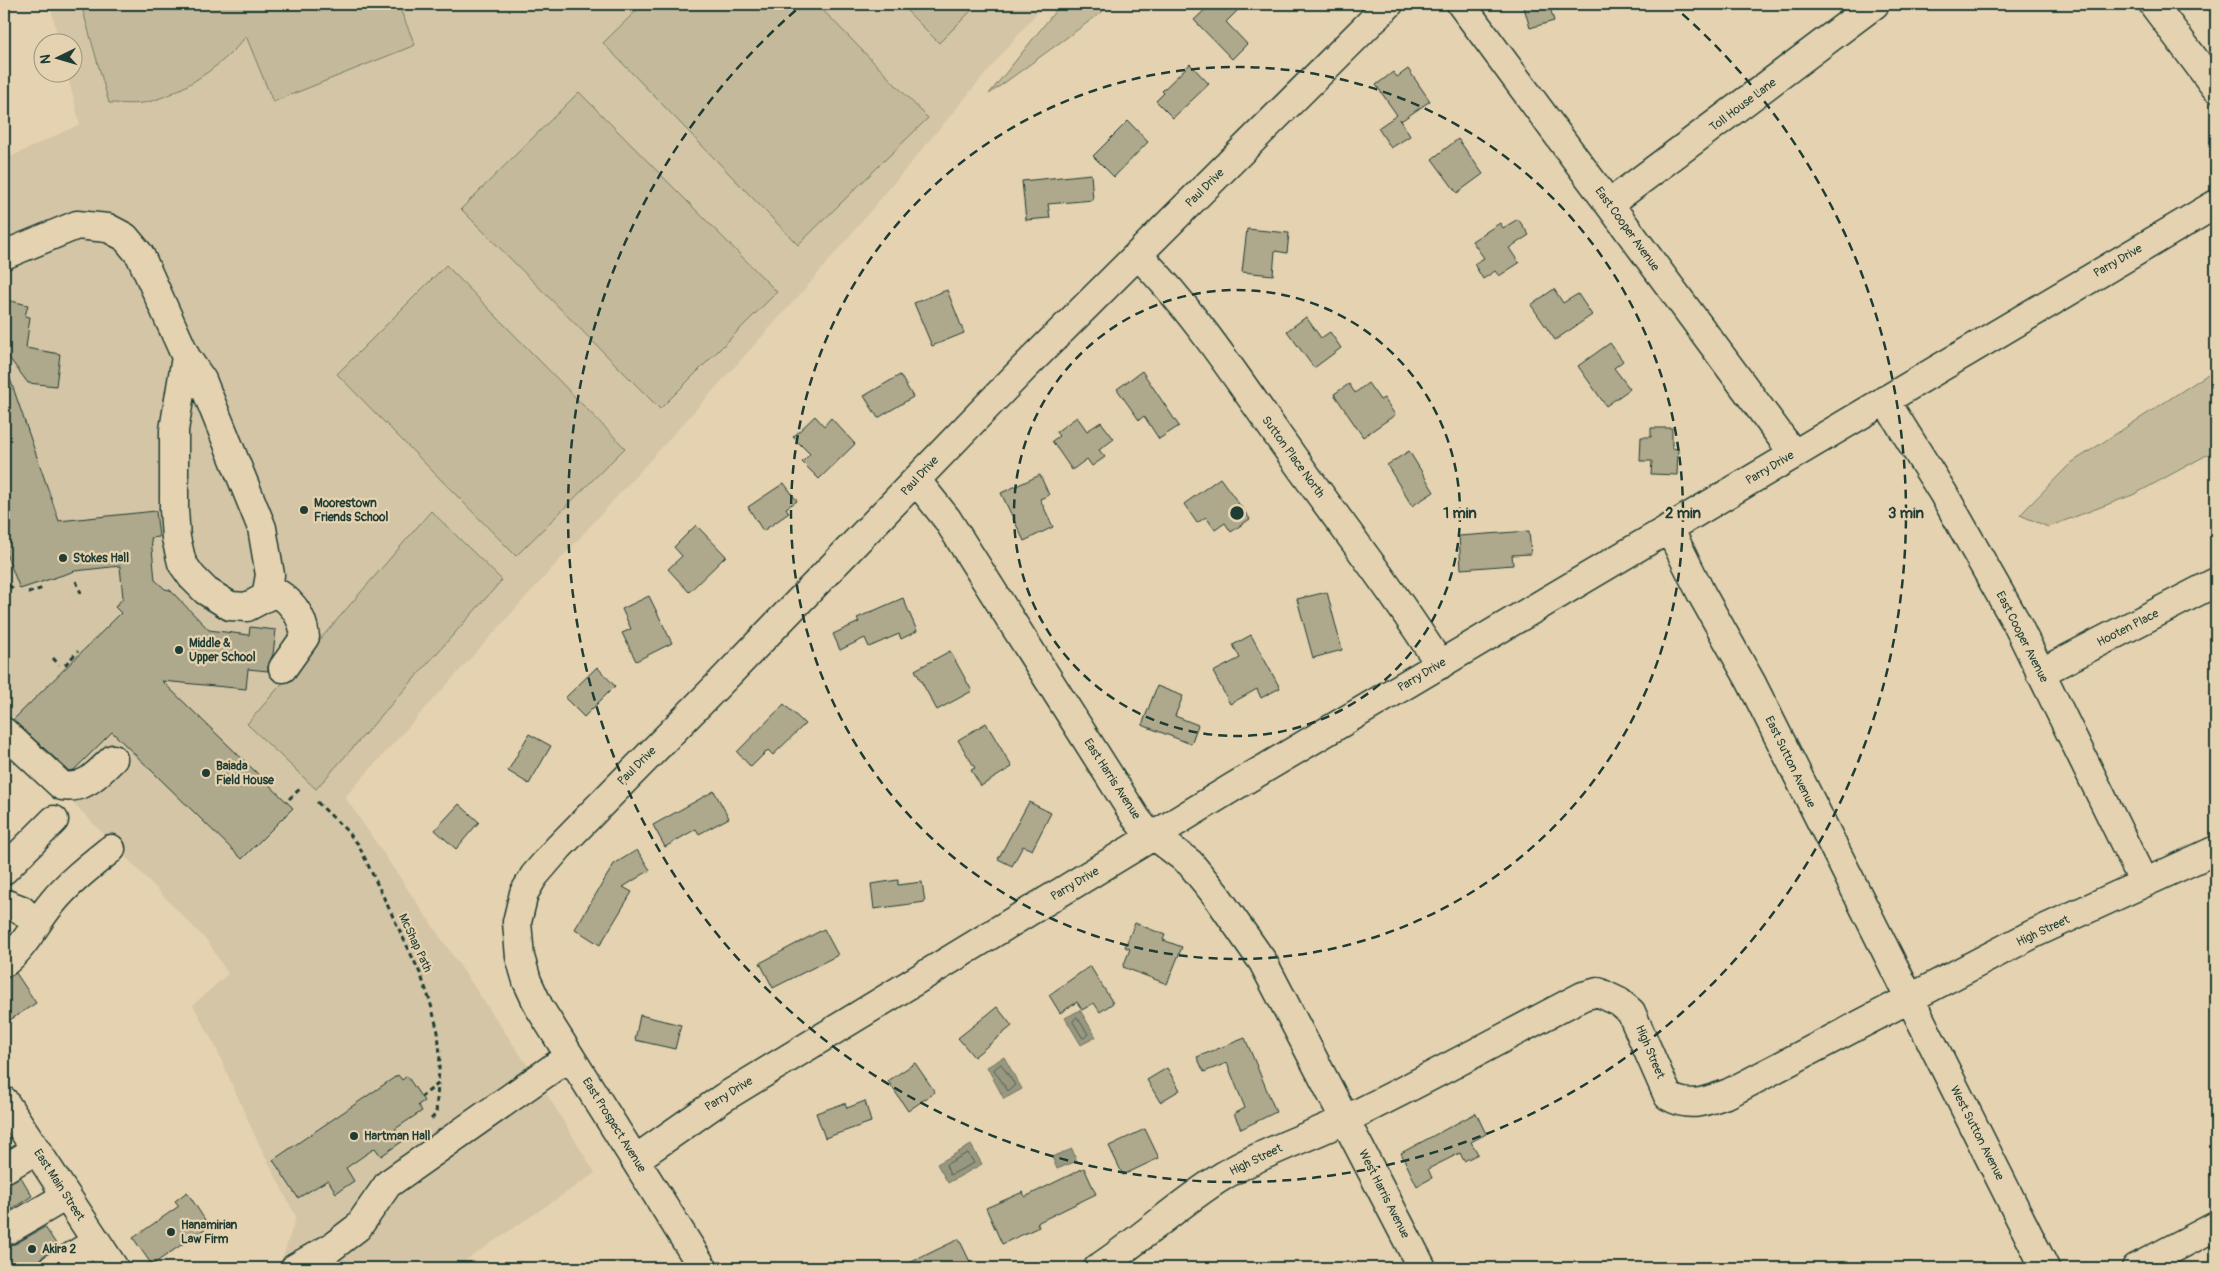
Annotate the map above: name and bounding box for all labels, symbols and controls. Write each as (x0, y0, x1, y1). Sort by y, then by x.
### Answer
north arrow (32, 32, 82, 82)
text: N (37, 54, 54, 65)
street label: Toll House Lane (1707, 75, 1779, 135)
street label: Paul Drive (1183, 165, 1228, 210)
street label: East Cooper Avenue (1591, 184, 1663, 274)
street label: Parry Drive (2091, 241, 2145, 281)
street label: Sutton Place North (1258, 413, 1328, 501)
street label: Parry Drive (1743, 448, 1797, 488)
street label: Paul Drive (898, 453, 942, 499)
place label: Moorestown Friends School (314, 496, 389, 525)
marker: Moorestown Friends School (298, 504, 310, 516)
centre of rings (1228, 504, 1246, 522)
text: 1 min (1443, 504, 1477, 523)
text: 2 min (1665, 504, 1701, 523)
text: 3 min (1888, 504, 1924, 523)
place label: Stokes Hall (73, 551, 129, 566)
marker: Stokes Hall (57, 552, 69, 564)
street label: East Cooper Avenue (1993, 589, 2052, 685)
street label: Hooten Place (2095, 606, 2162, 650)
place label: Middle & Upper School (189, 636, 256, 665)
marker: Middle & Upper School (173, 644, 185, 656)
street label: Parry Drive (1395, 655, 1449, 695)
street label: East Sutton Avenue (1761, 714, 1819, 810)
street label: East Harris Avenue (1080, 736, 1144, 822)
street label: Paul Drive (615, 743, 660, 788)
place label: Baiada Field House (216, 759, 275, 788)
marker: Baiada Field House (200, 767, 212, 779)
street label: Parry Drive (1048, 864, 1102, 904)
street label: McShap Path (395, 911, 435, 975)
street label: High Street (2014, 912, 2072, 950)
street label: High Street (1632, 1023, 1668, 1081)
street label: Parry Drive (702, 1073, 756, 1115)
street label: East Prospect Avenue (579, 1075, 649, 1175)
street label: West Sutton Avenue (1947, 1083, 2007, 1183)
place label: Hartman Hall (364, 1129, 431, 1144)
marker: Hartman Hall (348, 1130, 360, 1142)
street label: High Street (1227, 1141, 1285, 1179)
street label: East Main Street (30, 1146, 88, 1224)
street label: West Harris Avenue (1355, 1147, 1413, 1241)
place label: Hanamirian Law Firm (181, 1218, 238, 1247)
marker: Hanamirian Law Firm (165, 1226, 177, 1238)
place label: Akira 2 (42, 1242, 76, 1257)
marker: Akira 2 (26, 1243, 38, 1255)

